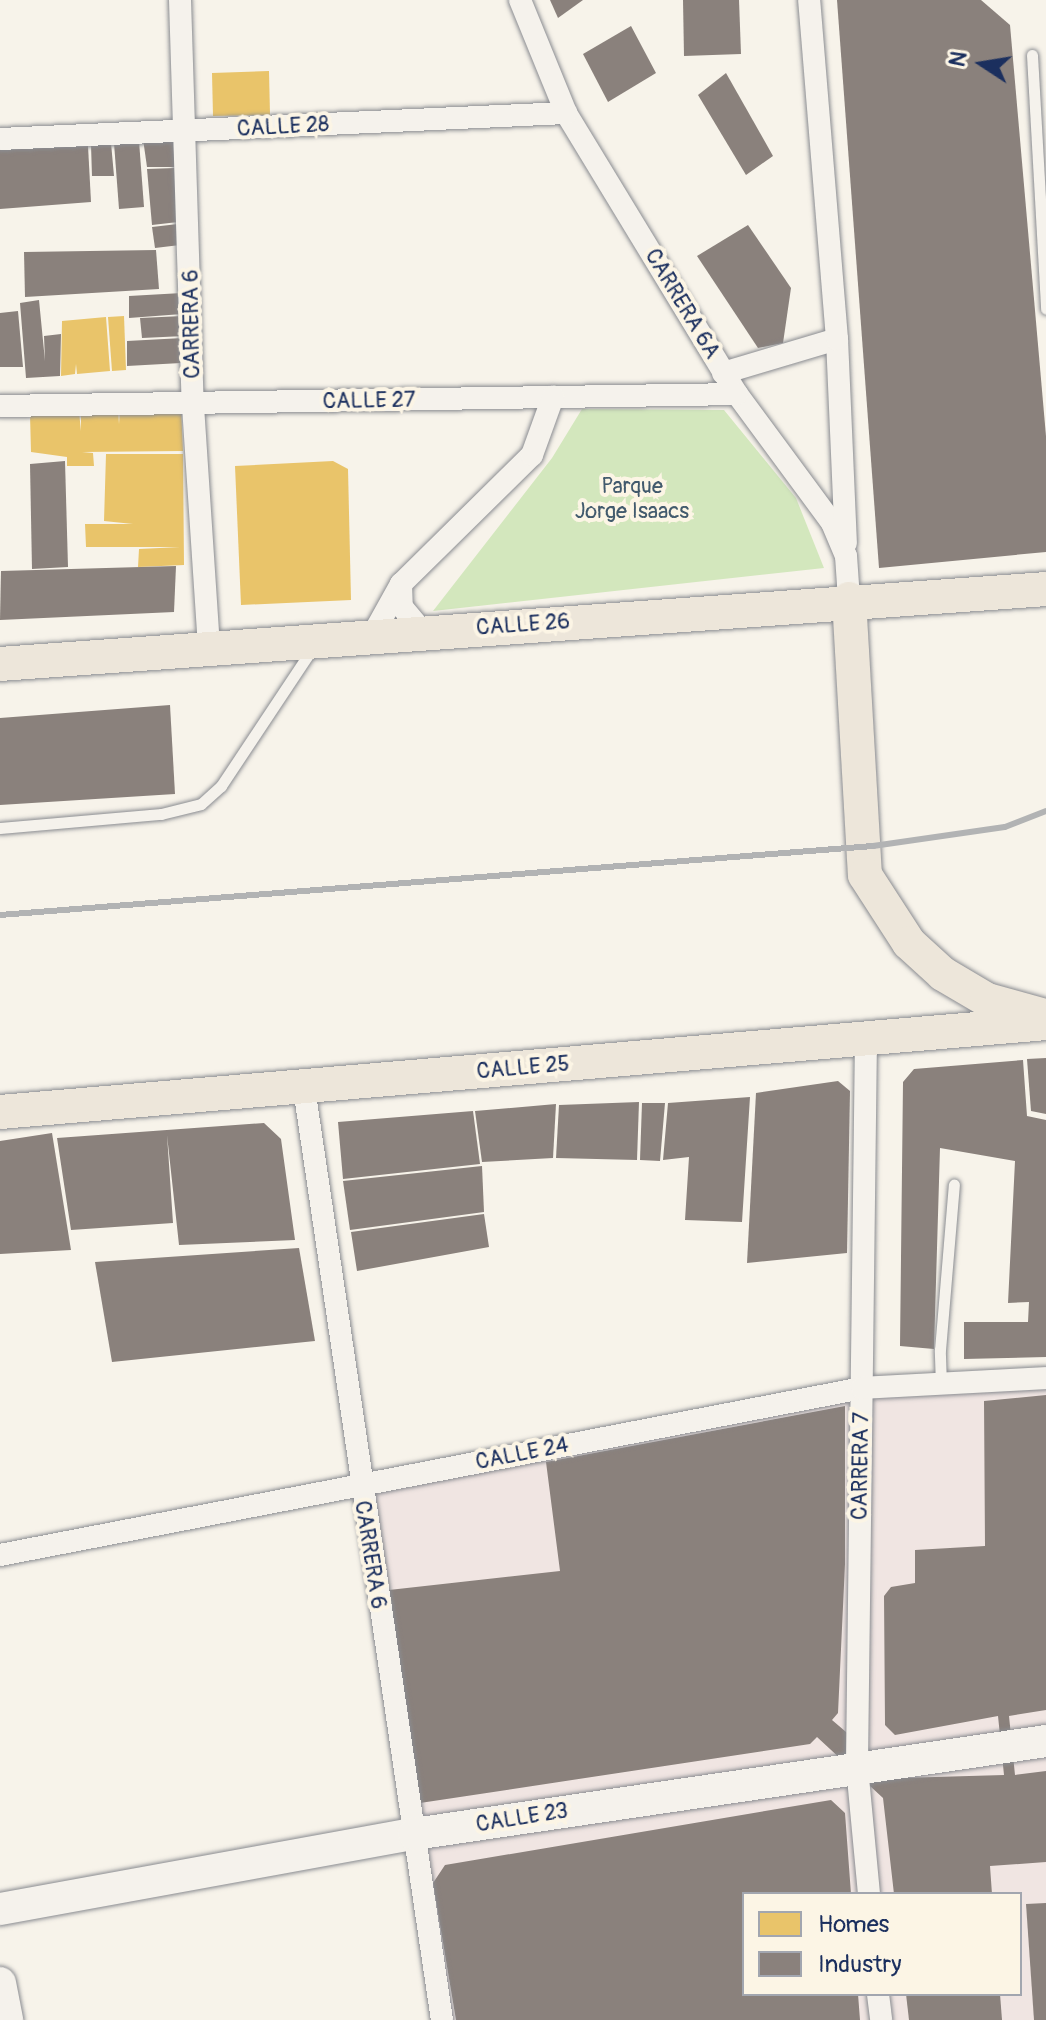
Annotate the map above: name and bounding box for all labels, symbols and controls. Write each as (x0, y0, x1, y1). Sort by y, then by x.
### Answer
north arrow (942, 24, 1022, 104)
text: N (943, 49, 974, 69)
street label: CALLE 28 (236, 111, 330, 143)
street label: CARRERA 6A (639, 244, 725, 364)
street label: CARRERA 6 (178, 269, 206, 379)
street label: CALLE 27 (322, 387, 416, 415)
park label: Parque Jorge Isaacs (575, 473, 689, 524)
street label: CALLE 26 (475, 609, 571, 641)
street label: CALLE 25 (475, 1051, 571, 1085)
street label: CARRERA 7 (847, 1412, 875, 1520)
street label: CALLE 24 (473, 1432, 571, 1476)
street label: CARRERA 6 (348, 1499, 392, 1611)
street label: CALLE 23 (474, 1798, 570, 1838)
legend (742, 1892, 1022, 1996)
text: Homes (818, 1910, 889, 1939)
text: Industry (818, 1950, 901, 1979)

